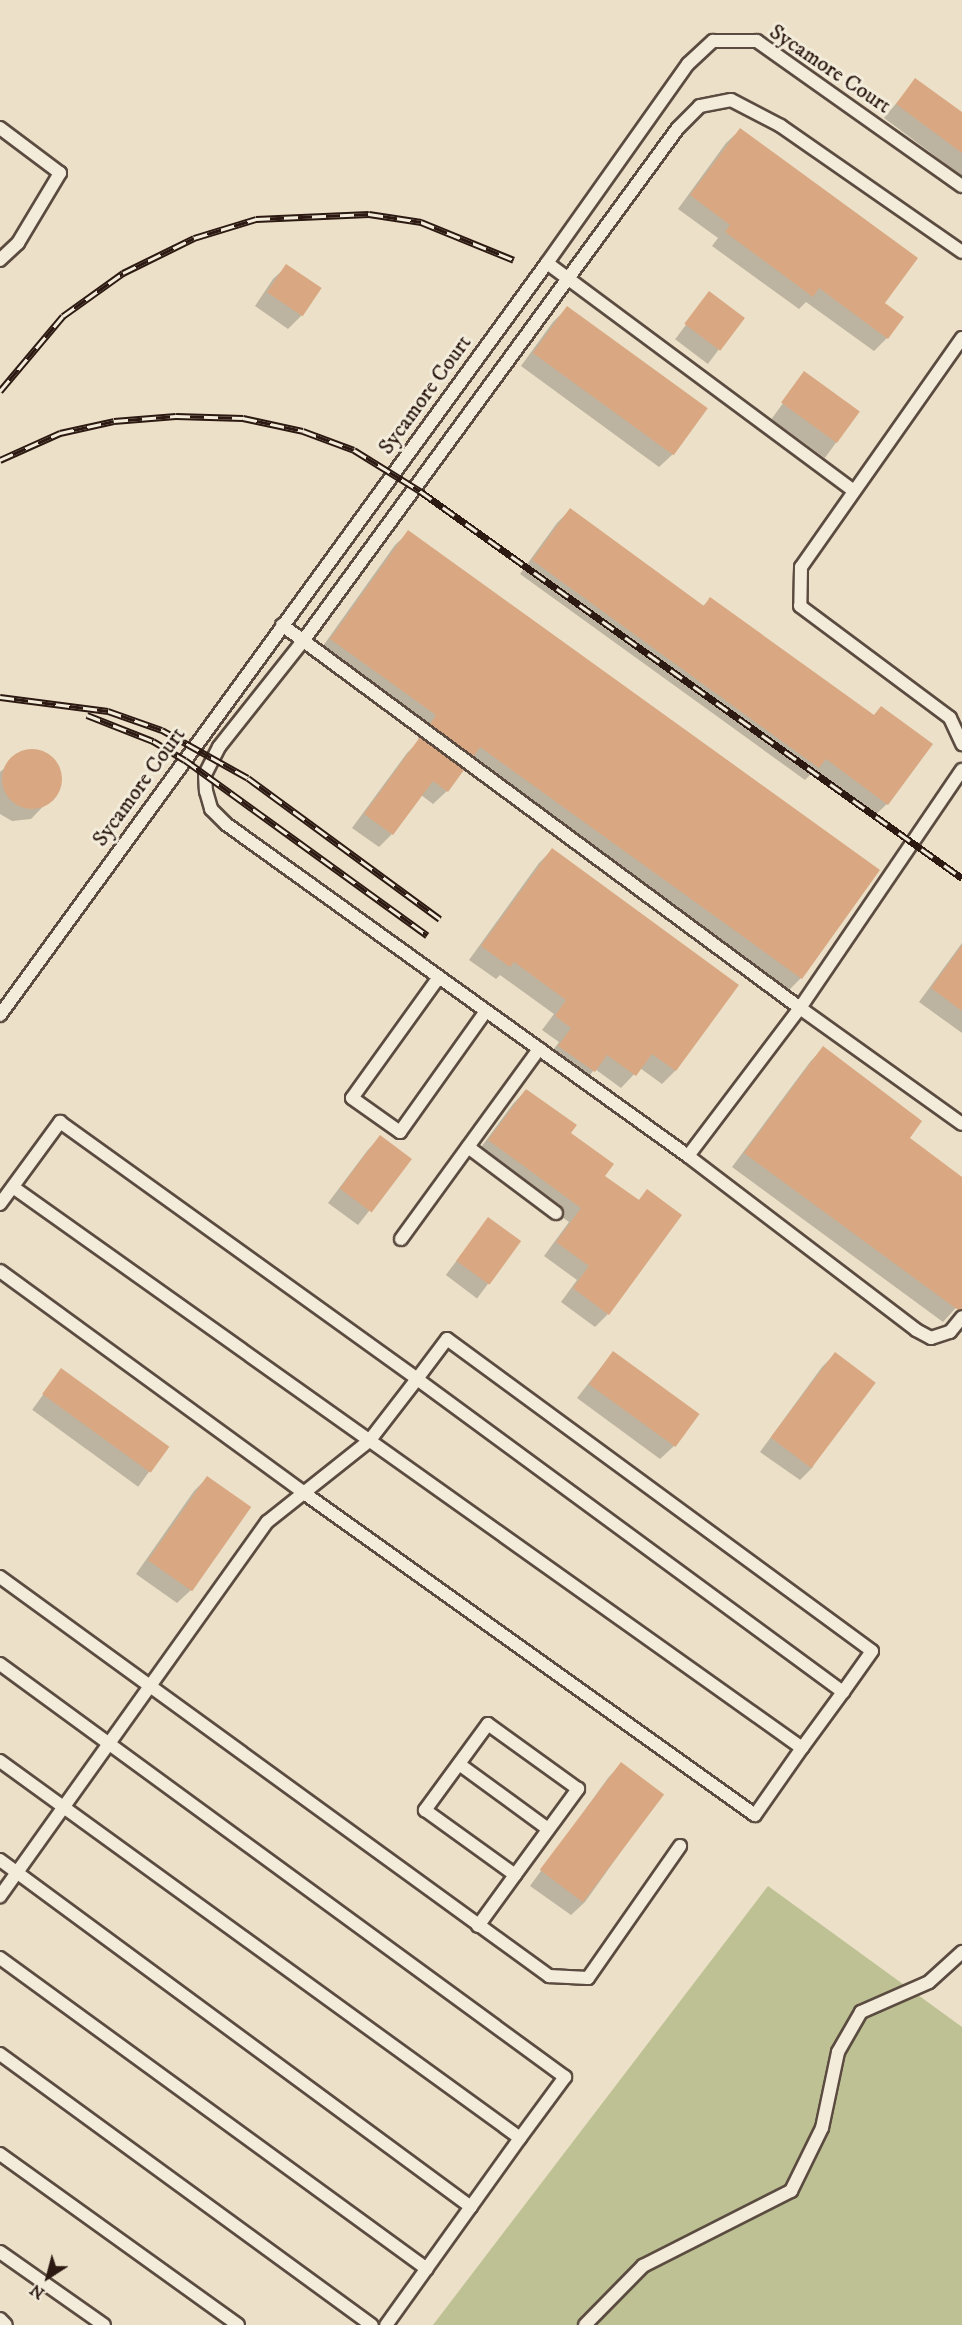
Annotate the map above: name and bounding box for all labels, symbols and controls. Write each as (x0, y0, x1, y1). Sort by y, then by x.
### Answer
street label: Sycamore Court (764, 19, 896, 119)
street label: Sycamore Court (373, 330, 477, 460)
street label: Sycamore Court (87, 722, 191, 852)
north arrow (18, 2247, 78, 2307)
text: N (26, 2280, 49, 2304)

